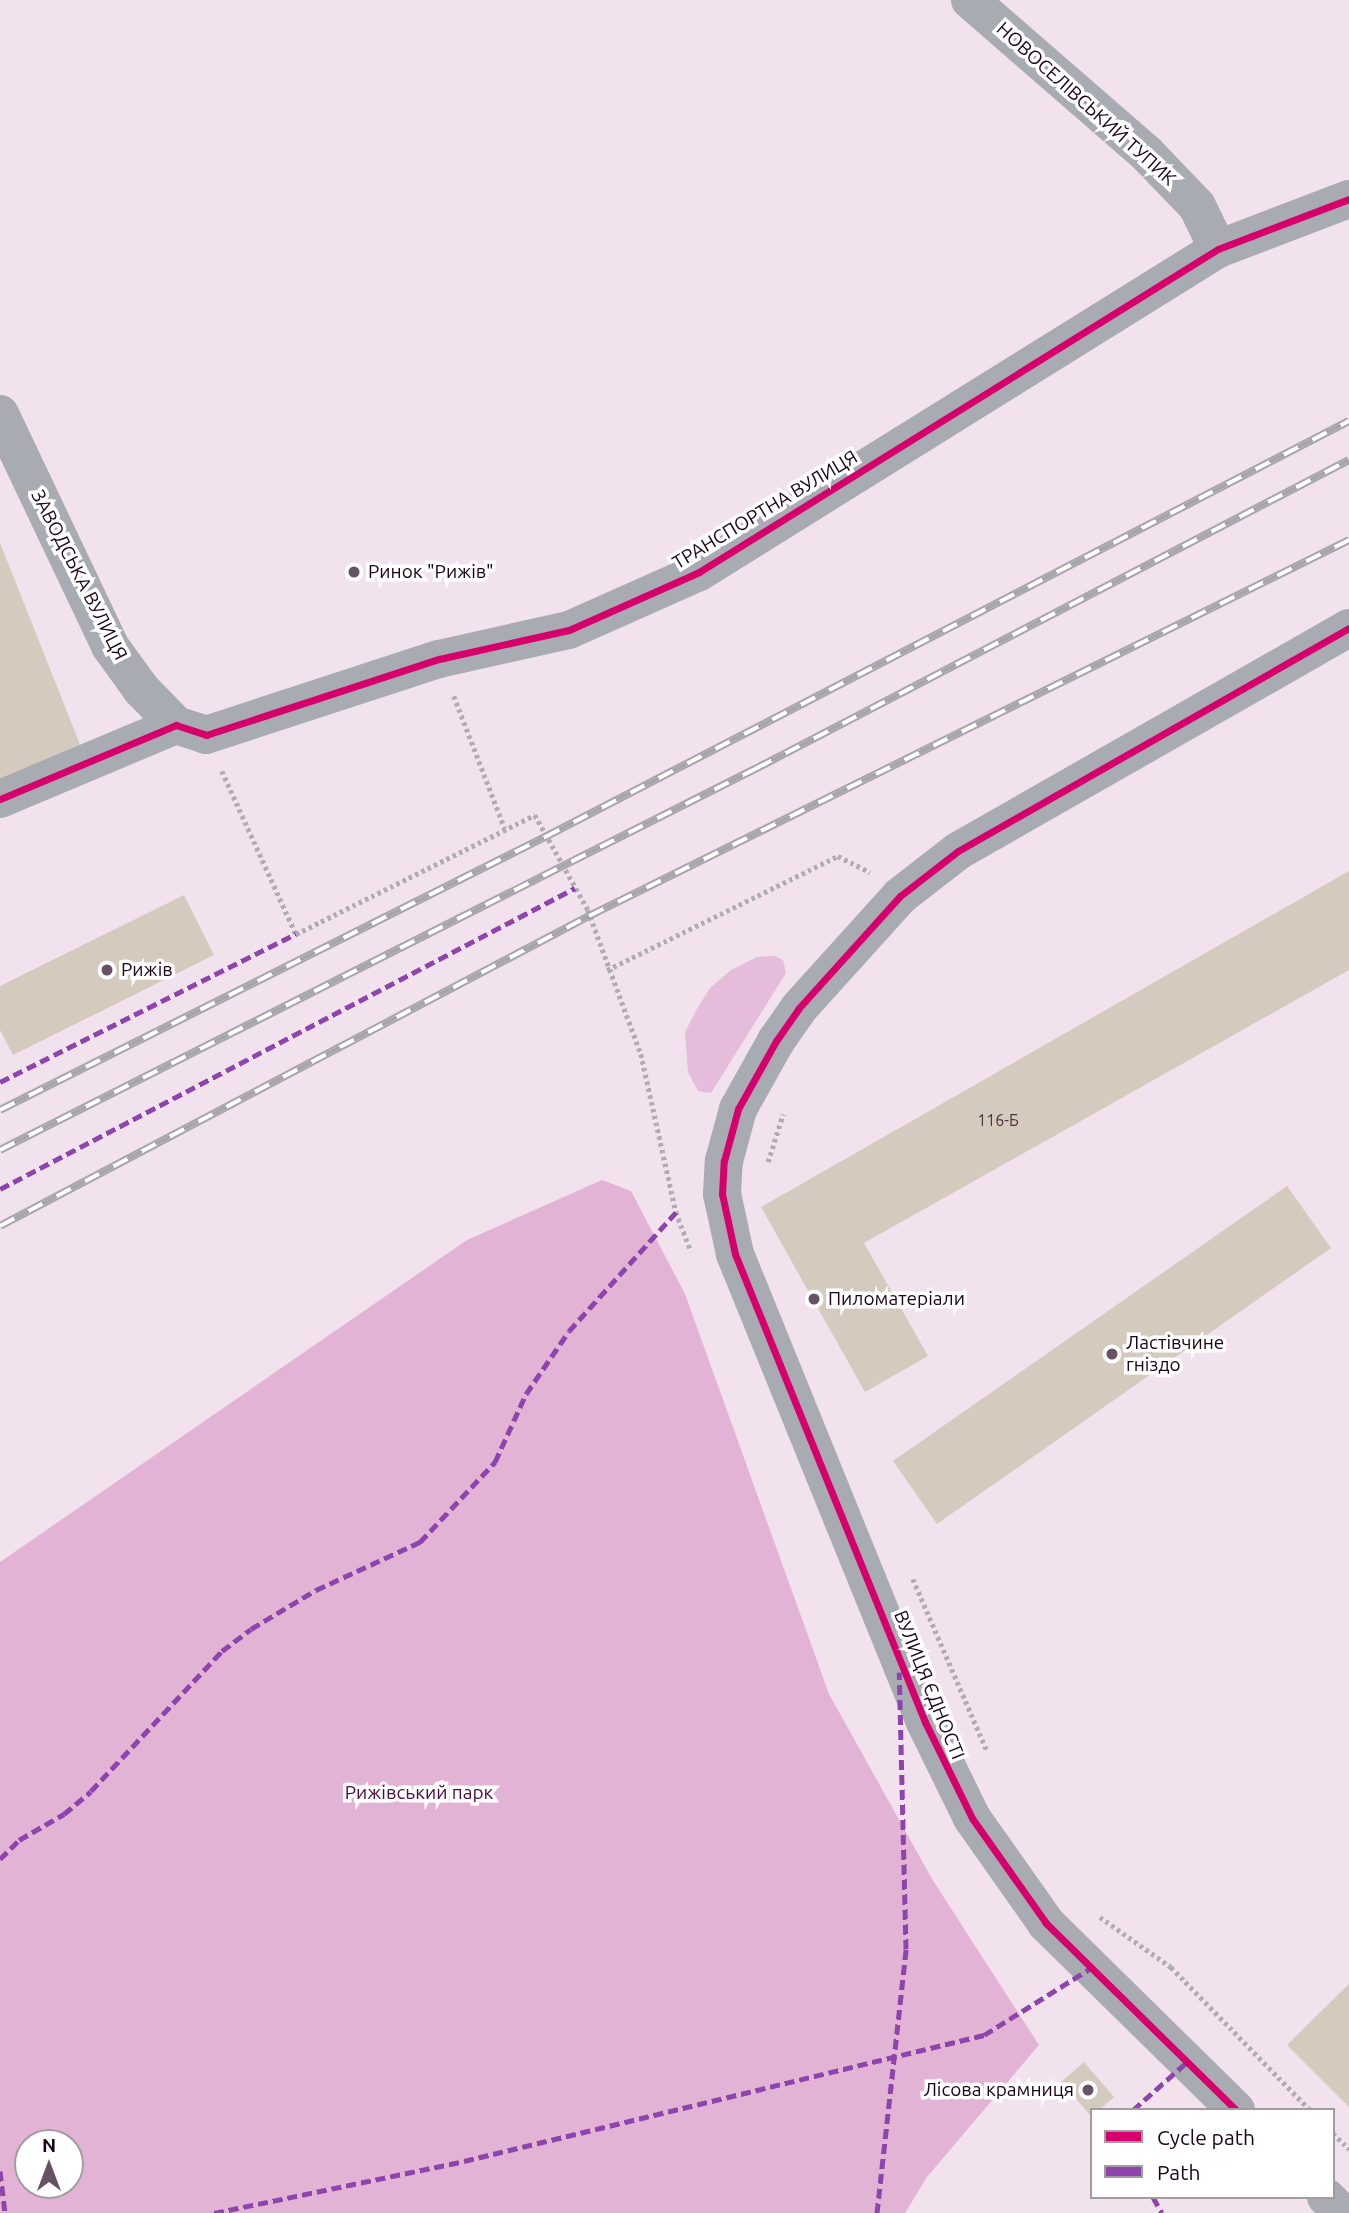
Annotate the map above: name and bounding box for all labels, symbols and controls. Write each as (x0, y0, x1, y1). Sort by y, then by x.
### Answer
street label: НОВОСЕЛІВСЬКИЙ ТУПИК (992, 18, 1180, 190)
street label: ТРАНСПОРТНА ВУЛИЦЯ (668, 446, 862, 574)
street label: ЗАВОДСЬКА ВУЛИЦЯ (26, 486, 132, 664)
place label: Ринок "Рижів" (368, 561, 493, 583)
marker: Ринок "Рижів" (346, 564, 362, 580)
place label: Рижів (121, 959, 173, 981)
marker: Рижів (99, 962, 115, 978)
house number: 116-Б (977, 1110, 1019, 1130)
place label: Пиломатеріали (828, 1288, 965, 1310)
marker: Пиломатеріали (806, 1291, 822, 1307)
place label: Ластівчине гніздо (1126, 1332, 1224, 1376)
marker: Ластівчине гніздо (1104, 1346, 1120, 1362)
street label: ВУЛИЦЯ ЄДНОСТІ (889, 1607, 969, 1763)
park label: Рижівський парк (345, 1782, 493, 1804)
place label: Лісова крамниця (924, 2079, 1074, 2101)
marker: Лісова крамниця (1080, 2082, 1096, 2098)
legend (1090, 2108, 1335, 2199)
text: Cycle path (1157, 2125, 1255, 2149)
north arrow (14, 2129, 84, 2199)
text: N (42, 2134, 56, 2156)
text: Path (1157, 2160, 1200, 2184)

